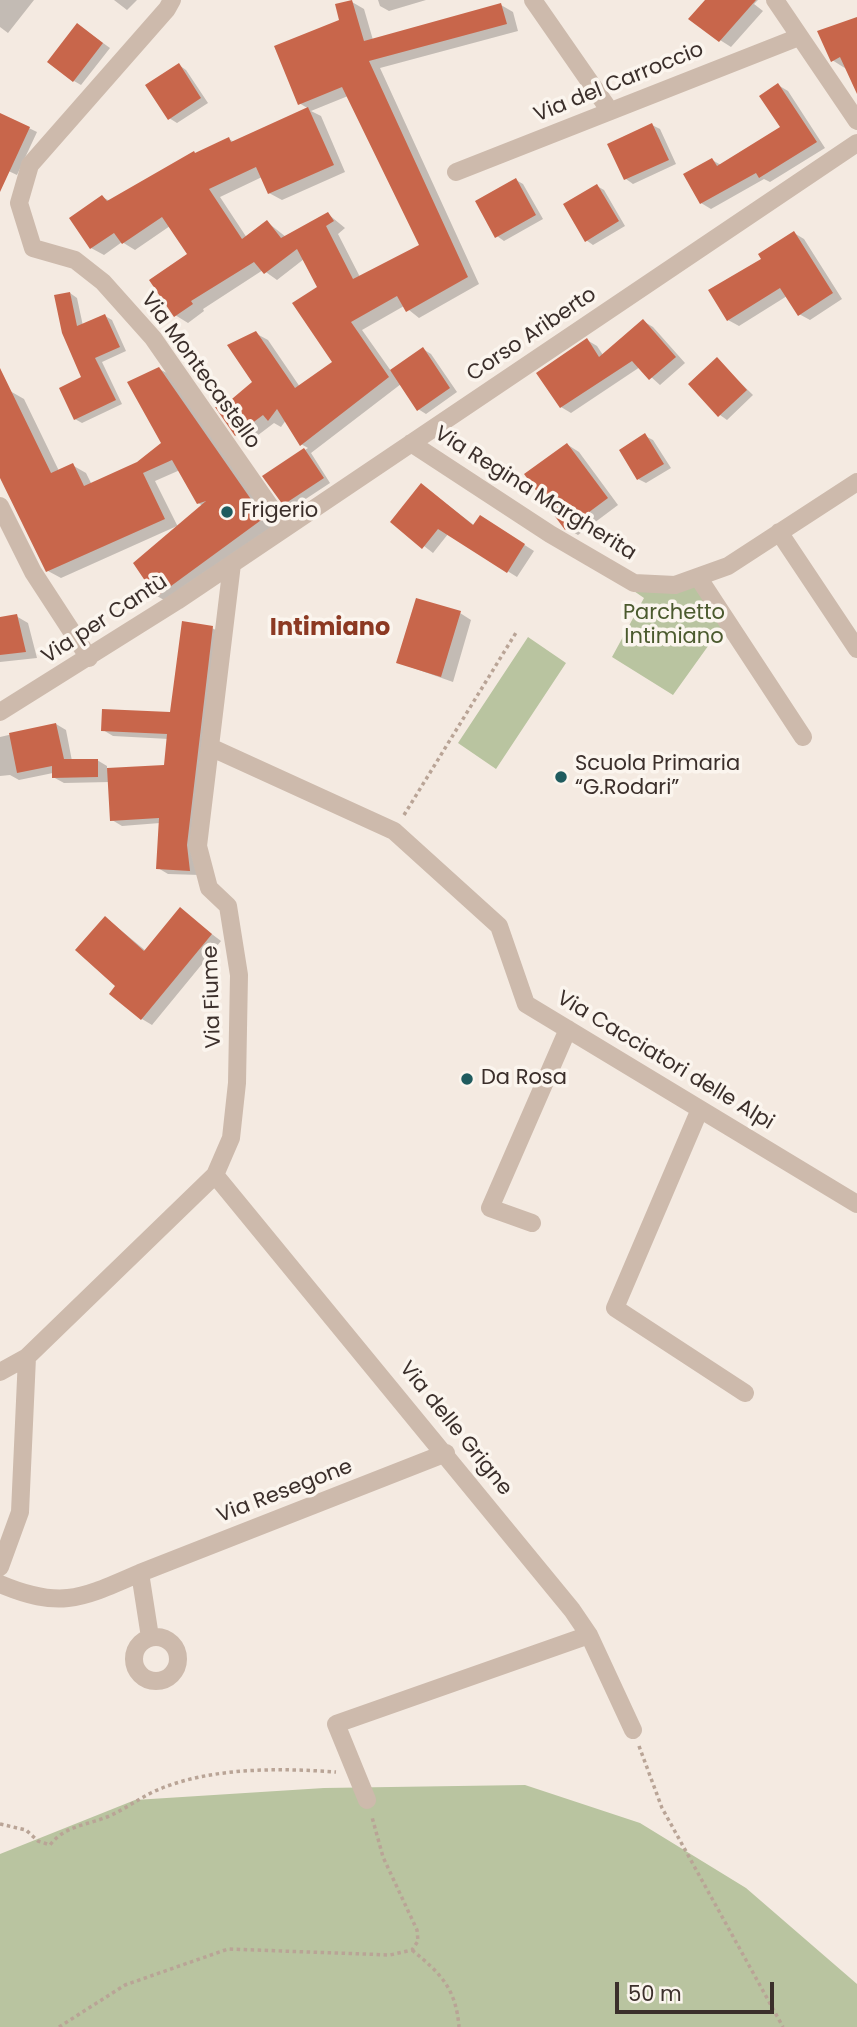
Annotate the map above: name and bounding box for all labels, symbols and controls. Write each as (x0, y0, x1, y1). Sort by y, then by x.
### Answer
street label: Via del Carroccio (530, 37, 708, 129)
street label: Corso Ariberto (462, 282, 602, 388)
street label: Via Montecastello (135, 288, 265, 454)
street label: Via Regina Margherita (429, 422, 641, 566)
place label: Frigerio (241, 499, 318, 525)
marker: Frigerio (219, 504, 235, 520)
street label: Via per Cantù (37, 570, 173, 670)
park label: Parchetto Intimiano (623, 601, 725, 651)
district label: Intimiano (270, 615, 390, 643)
place label: Scuola Primaria “G.Rodari” (575, 752, 740, 802)
marker: Scuola Primaria “G.Rodari” (553, 769, 569, 785)
street label: Via Fiume (199, 945, 227, 1049)
street label: Via Cacciatori delle Alpi (552, 986, 778, 1136)
place label: Da Rosa (481, 1066, 567, 1092)
marker: Da Rosa (459, 1071, 475, 1087)
street label: Via delle Grigne (393, 1357, 517, 1501)
street label: Via Resegone (214, 1455, 356, 1529)
scale bar (619, 1968, 778, 2012)
text: 50 m (628, 1979, 682, 2008)

